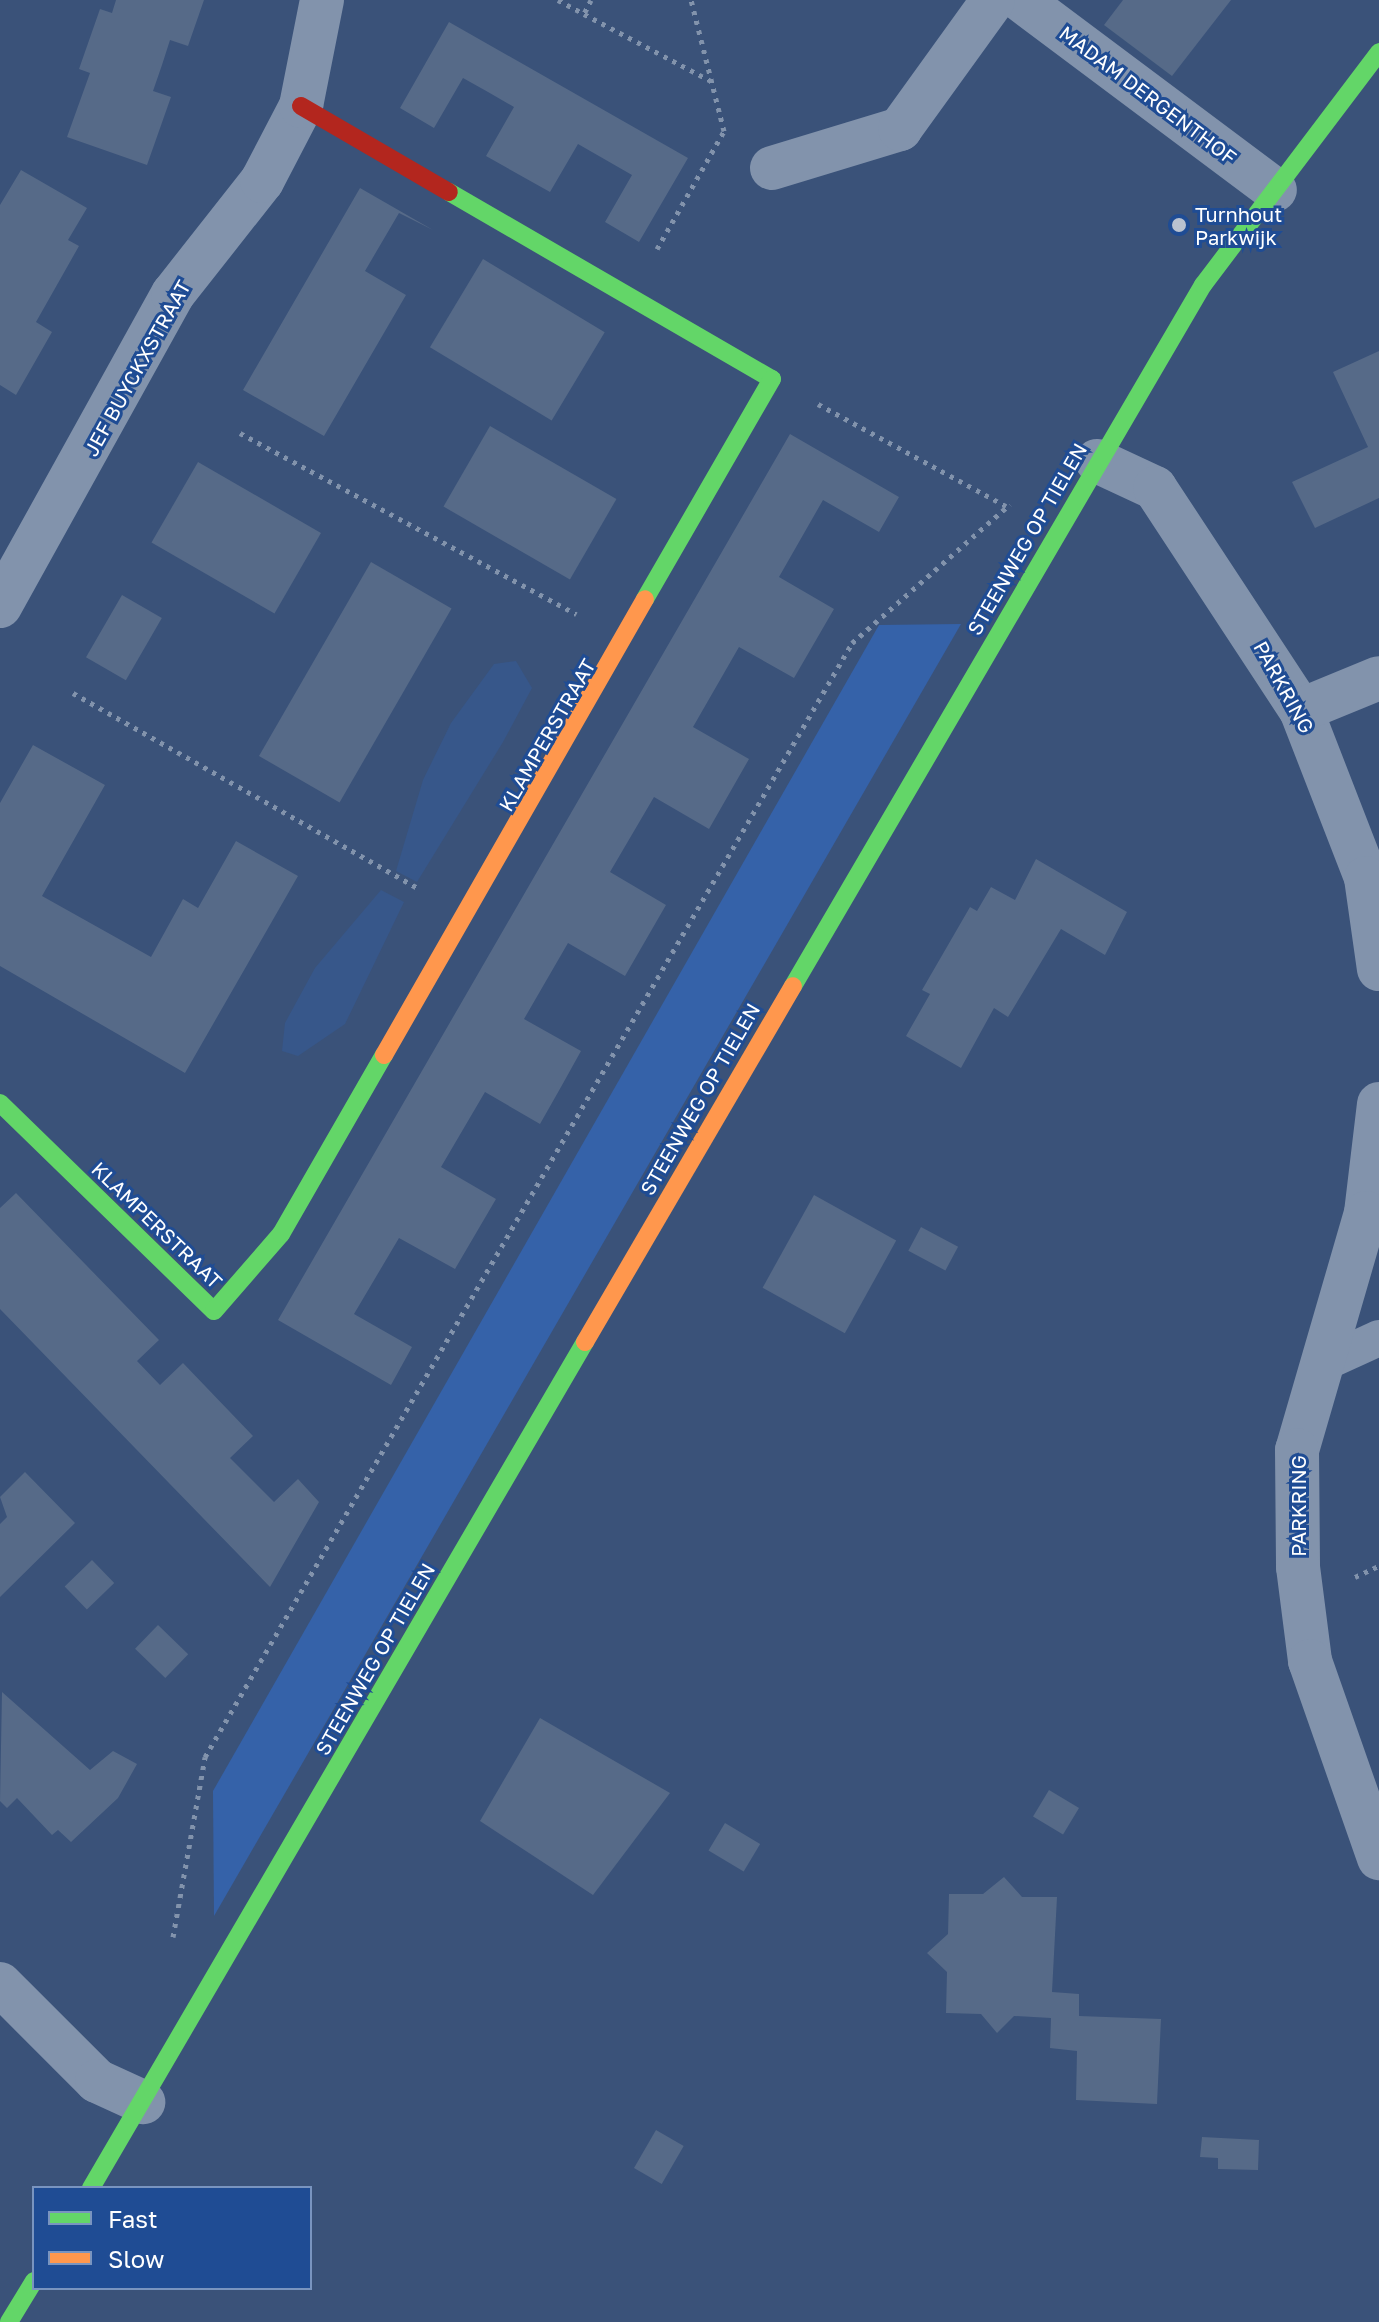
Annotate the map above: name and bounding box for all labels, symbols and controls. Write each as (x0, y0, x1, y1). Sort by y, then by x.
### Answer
street label: MADAM DERGENTHOF (1055, 21, 1241, 169)
place label: Turnhout Parkwijk (1195, 202, 1282, 249)
marker: Turnhout Parkwijk (1170, 216, 1188, 234)
street label: JEF BUYCKXSTRAAT (79, 276, 195, 460)
street label: STEENWEG OP TIELEN (962, 439, 1092, 639)
street label: PARKRING (1249, 637, 1319, 737)
street label: KLAMPERSTRAAT (494, 655, 600, 815)
street label: STEENWEG OP TIELEN (635, 999, 765, 1199)
street label: KLAMPERSTRAAT (87, 1157, 227, 1293)
street label: PARKRING (1286, 1455, 1310, 1557)
street label: STEENWEG OP TIELEN (310, 1559, 440, 1759)
legend (32, 2186, 312, 2290)
text: Fast (108, 2204, 158, 2233)
text: Slow (108, 2244, 164, 2273)

